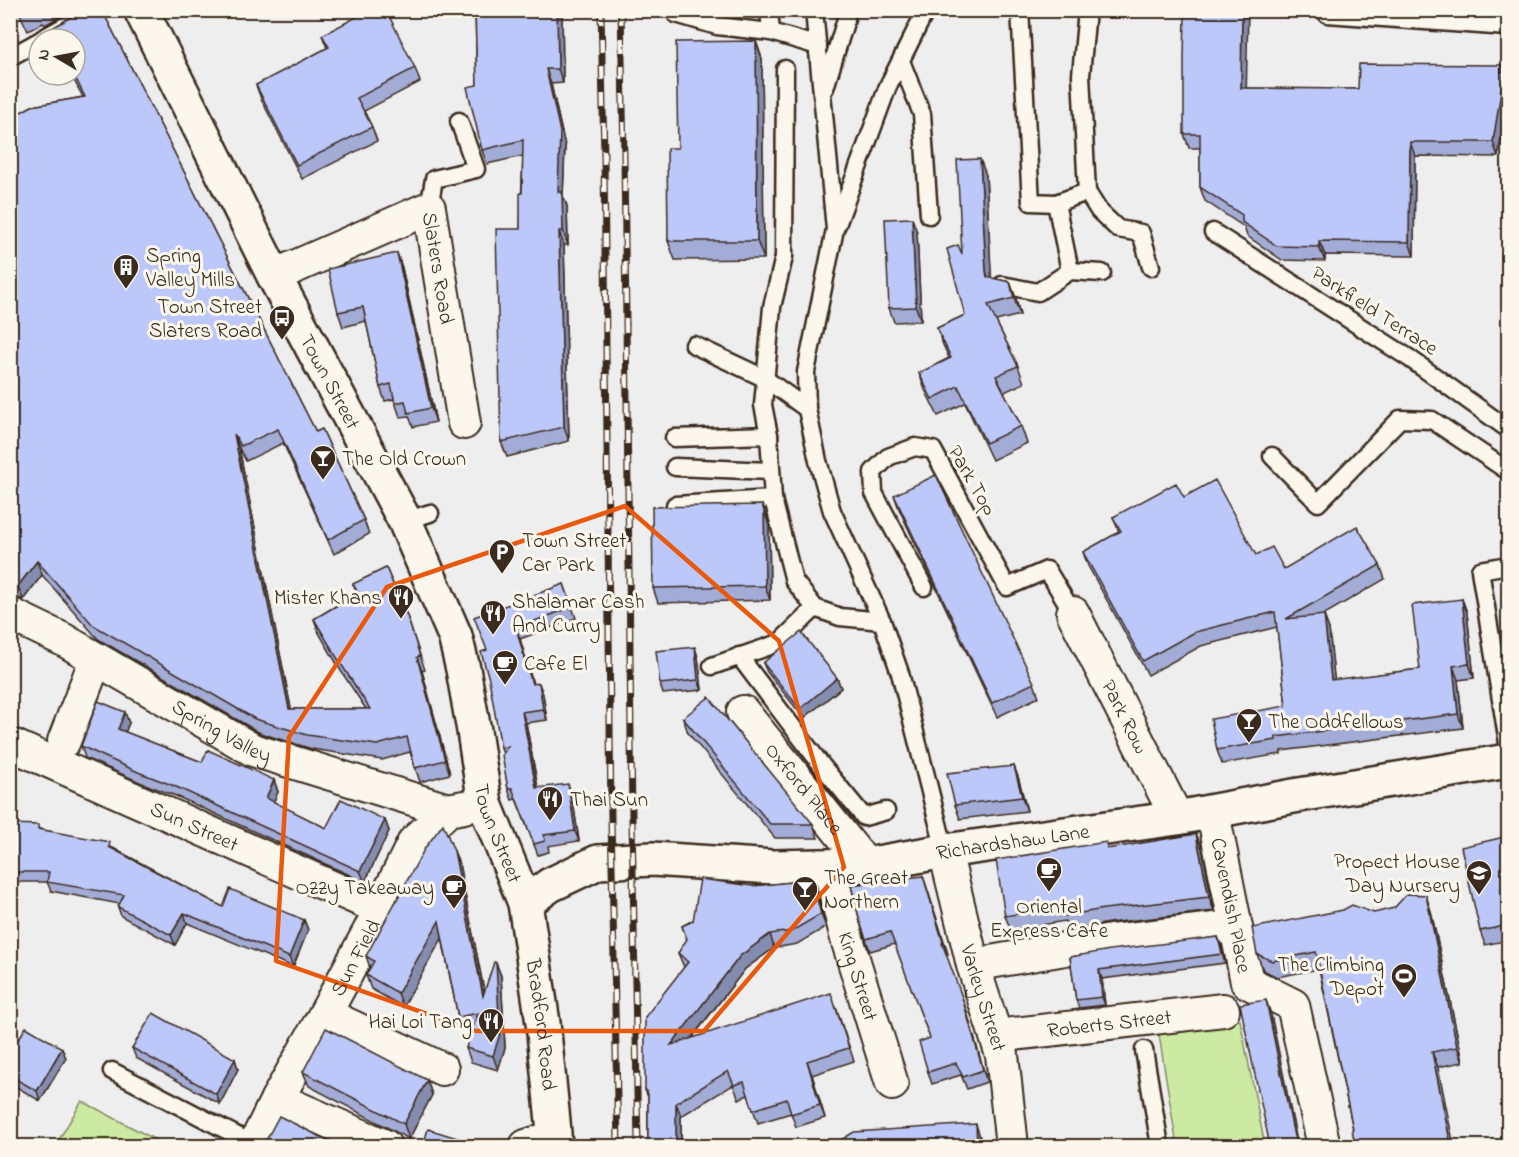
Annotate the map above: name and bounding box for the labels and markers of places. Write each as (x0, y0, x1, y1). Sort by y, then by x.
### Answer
place label: Spring Valley Mills (145, 242, 235, 298)
building icon: Spring Valley Mills (111, 252, 141, 290)
place label: Town Street Slaters Road (149, 293, 262, 347)
bus stop icon: Town Street Slaters Road (267, 303, 297, 341)
bar icon: The Old Crown (308, 443, 338, 481)
place label: The Old Crown (342, 445, 466, 475)
place label: Town Street Car Park (522, 527, 626, 581)
parking icon: Town Street Car Park (487, 537, 517, 575)
restaurant icon: Mister Khans (386, 582, 416, 620)
place label: Mister Khans (274, 584, 382, 614)
place label: Shalamar Cash And Curry (512, 588, 645, 644)
restaurant icon: Shalamar Cash And Curry (478, 598, 508, 636)
cafe icon: Cafe El (490, 648, 520, 686)
place label: Cafe El (524, 650, 588, 680)
bar icon: The Oddfellows (1234, 706, 1264, 744)
place label: The Oddfellows (1268, 708, 1404, 738)
restaurant icon: Thai Sun (535, 784, 565, 822)
place label: Thai Sun (570, 786, 648, 816)
place label: Propect House Day Nursery (1334, 848, 1461, 904)
cafe icon: Oriental Express Cafe (1034, 855, 1064, 893)
school or university icon: Propect House Day Nursery (1464, 858, 1494, 896)
place label: The Great Northern (824, 864, 908, 918)
cafe icon: Ozzy Takeaway (439, 872, 469, 910)
place label: Ozzy Takeaway (296, 874, 434, 906)
bar icon: The Great Northern (790, 874, 820, 912)
place label: Oriental Express Cafe (990, 893, 1109, 947)
place label: The Climbing Depot (1278, 951, 1384, 1005)
sports icon: The Climbing Depot (1389, 961, 1419, 999)
restaurant icon: Hai Loi Tang (476, 1006, 506, 1044)
place label: Hai Loi Tang (369, 1008, 472, 1040)

